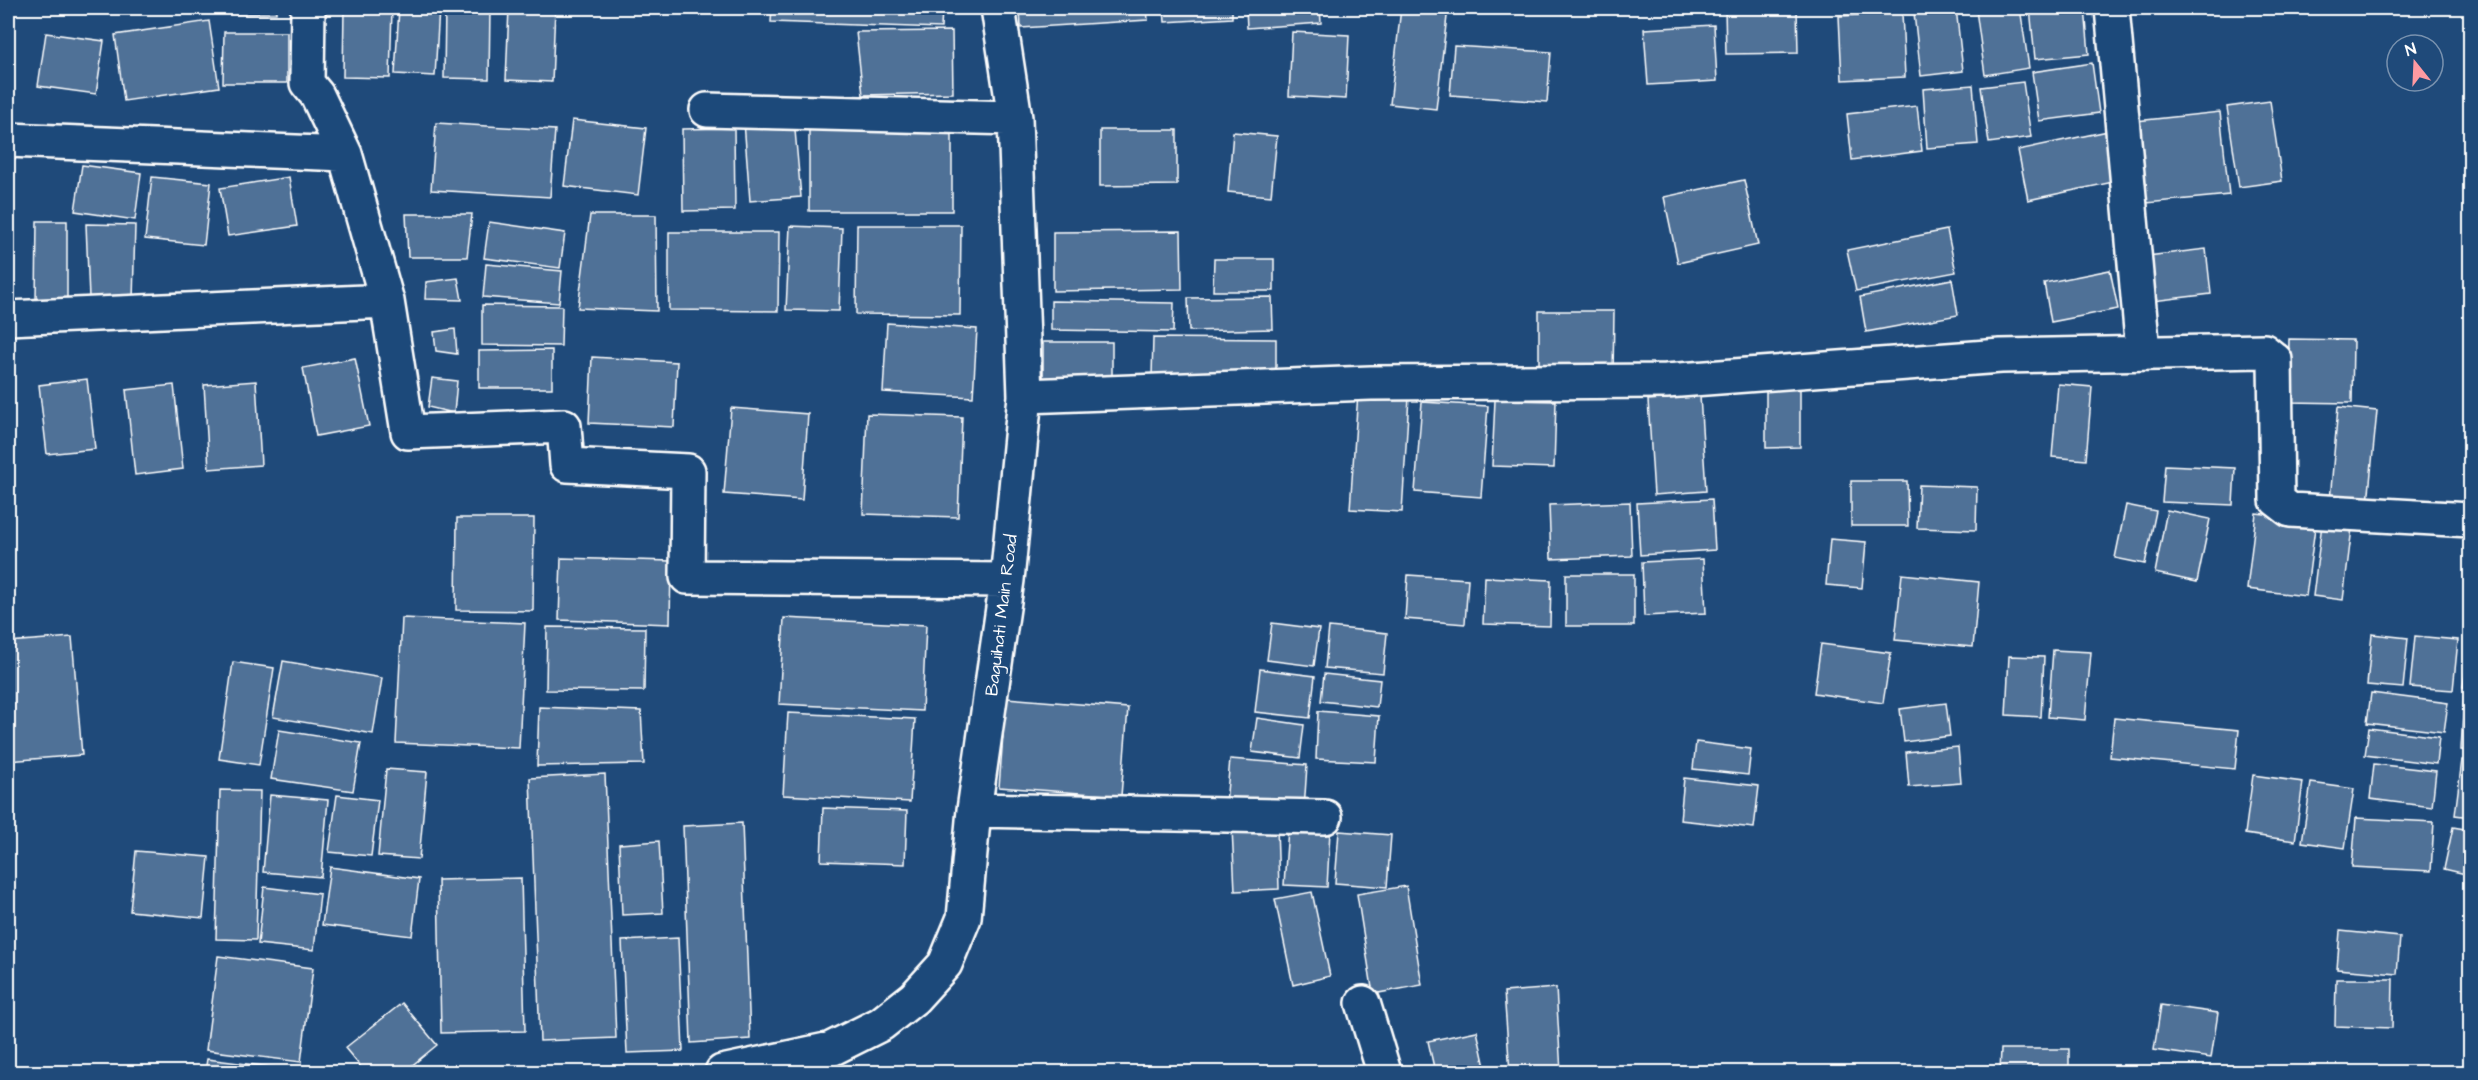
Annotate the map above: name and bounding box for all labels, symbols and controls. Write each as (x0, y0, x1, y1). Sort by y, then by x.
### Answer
north arrow (2385, 33, 2445, 93)
text: N (2403, 38, 2419, 62)
street label: Baguihati Main Road (979, 533, 1025, 697)

